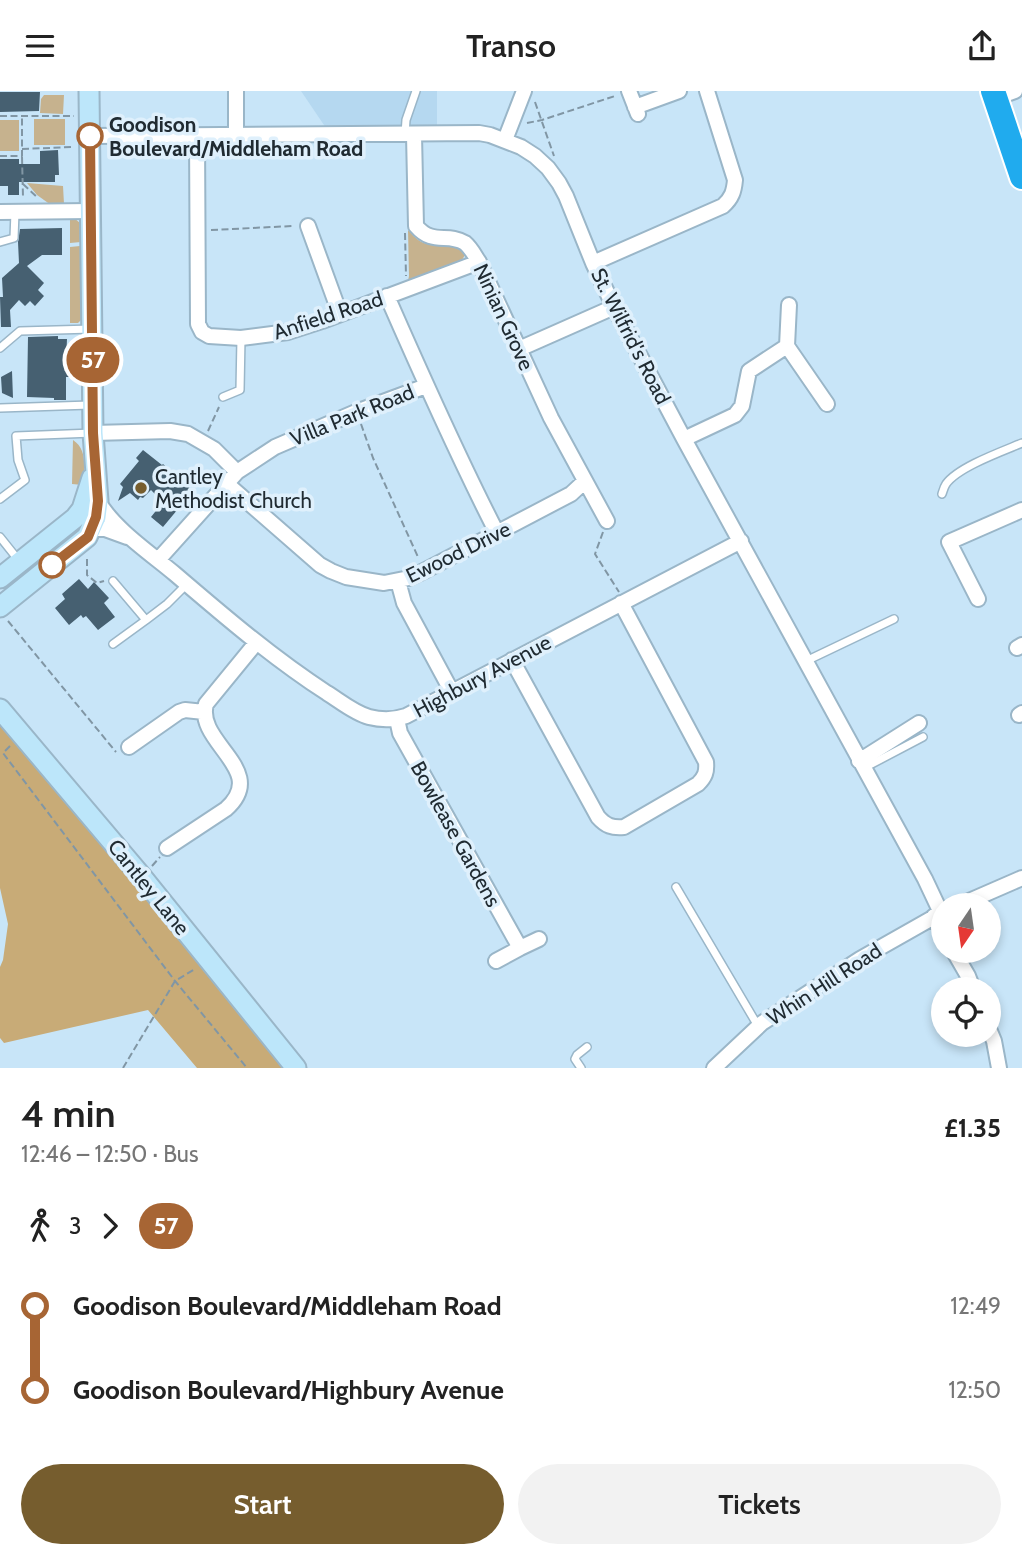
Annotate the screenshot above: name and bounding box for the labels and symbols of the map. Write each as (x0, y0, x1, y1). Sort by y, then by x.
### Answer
place label: Goodison Boulevard/Middleham Road (109, 112, 363, 161)
marker: Goodison Boulevard/Middleham Road (77, 123, 103, 149)
street label: Ninian Grove (468, 260, 540, 374)
street label: St. Wilfrid's Road (586, 264, 676, 408)
street label: Anfield Road (270, 286, 386, 344)
line badge: 57 (62, 337, 124, 383)
street label: Villa Park Road (287, 379, 417, 451)
place label: Cantley Methodist Church (155, 464, 312, 513)
marker: Cantley Methodist Church (133, 480, 149, 496)
street label: Ewood Drive (402, 516, 515, 588)
unlabelled marker (39, 552, 65, 578)
street label: Highbury Avenue (409, 629, 555, 723)
street label: Bowlease Gardens (406, 757, 506, 911)
street label: Cantley Lane (103, 834, 195, 940)
north arrow (931, 893, 1001, 963)
street label: Whin Hill Road (762, 938, 886, 1030)

